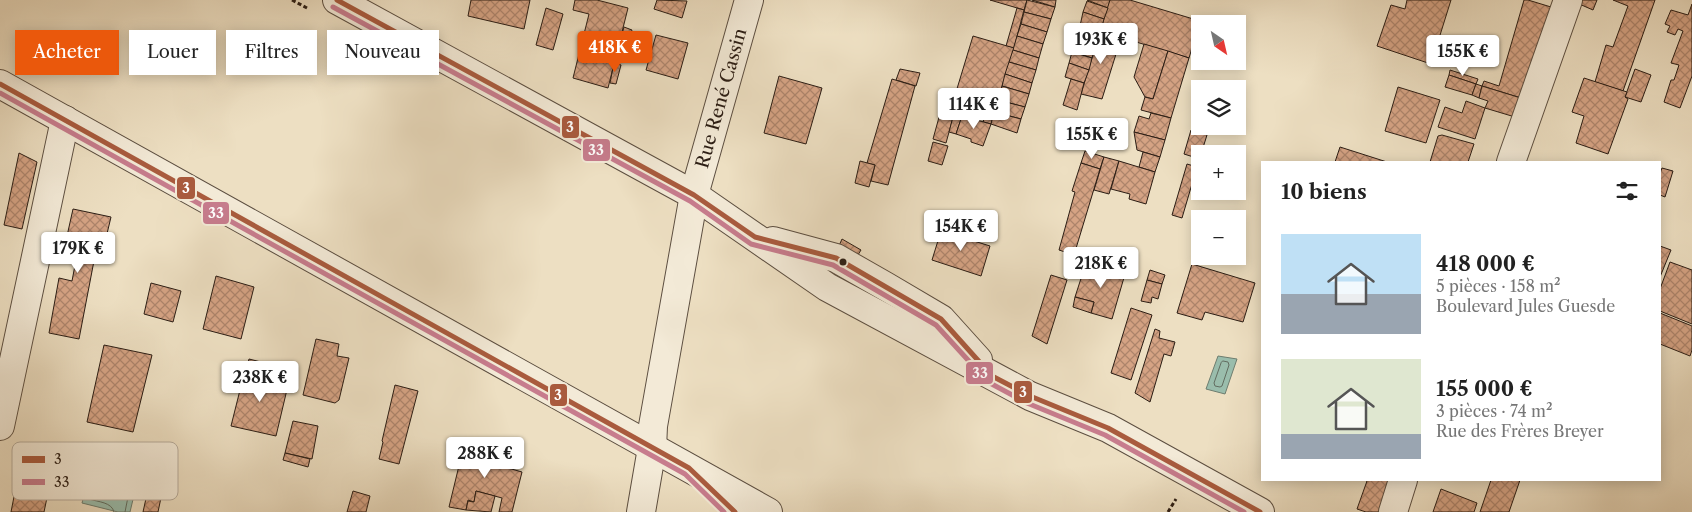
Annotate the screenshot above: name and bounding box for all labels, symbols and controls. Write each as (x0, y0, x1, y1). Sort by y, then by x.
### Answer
north arrow (1191, 15, 1246, 70)
map controls (1191, 15, 1246, 265)
pin: 193K € (1060, 22, 1142, 65)
street label: Rue René Cassin (691, 26, 751, 171)
text: 193K € (1075, 29, 1127, 49)
chip: Acheter (15, 30, 119, 75)
chip: Louer (129, 30, 216, 75)
chip: Filtres (226, 30, 317, 75)
chip: Nouveau (327, 30, 439, 75)
pin: 418K € (574, 30, 656, 73)
pin: 155K € (1422, 34, 1504, 77)
text: 418K € (588, 37, 642, 57)
text: 155K € (1437, 41, 1489, 61)
button: layers (1191, 80, 1246, 135)
pin: 114K € (933, 88, 1015, 130)
text: 114K € (949, 94, 999, 114)
line badge: 3 (561, 115, 580, 139)
text: 3 (566, 118, 574, 136)
pin: 155K € (1051, 118, 1133, 160)
text: 155K € (1066, 124, 1118, 144)
line badge: 33 (582, 138, 611, 162)
text: 33 (588, 141, 604, 159)
button: + (1191, 145, 1246, 200)
line badge: 3 (176, 176, 196, 200)
icon: filters (1613, 177, 1641, 205)
text: 3 (182, 179, 190, 197)
text: 10 biens (1281, 179, 1367, 204)
line badge: 33 (202, 201, 230, 225)
text: 33 (208, 204, 224, 222)
pin: 154K € (920, 210, 1002, 252)
button: − (1191, 210, 1246, 265)
text: 154K € (935, 216, 987, 236)
pin: 179K € (37, 232, 119, 274)
text: 179K € (52, 238, 104, 258)
pin: 218K € (1060, 246, 1142, 289)
text: 418 000 € (1436, 251, 1535, 276)
text: 218K € (1074, 253, 1128, 273)
icon: home (1321, 254, 1381, 314)
unlabelled marker (838, 257, 848, 267)
text: 5 pièces · 158 m² (1436, 276, 1561, 296)
text: Boulevard Jules Guesde (1436, 296, 1615, 316)
pin: 238K € (219, 360, 301, 403)
line badge: 33 (965, 361, 994, 385)
text: 33 (972, 364, 988, 382)
text: 238K € (233, 367, 287, 387)
text: 155 000 € (1436, 376, 1533, 401)
icon: home (1321, 379, 1381, 439)
line badge: 3 (1013, 380, 1033, 404)
line badge: 3 (549, 383, 568, 407)
text: 3 (1019, 383, 1027, 401)
text: 3 (554, 386, 562, 404)
text: 3 pièces · 74 m² (1436, 401, 1552, 421)
text: Rue des Frères Breyer (1436, 421, 1604, 441)
pin: 288K € (444, 436, 526, 479)
legend (12, 442, 178, 500)
text: 288K € (457, 443, 513, 463)
text: 3 (54, 450, 62, 468)
text: 33 (54, 473, 69, 491)

